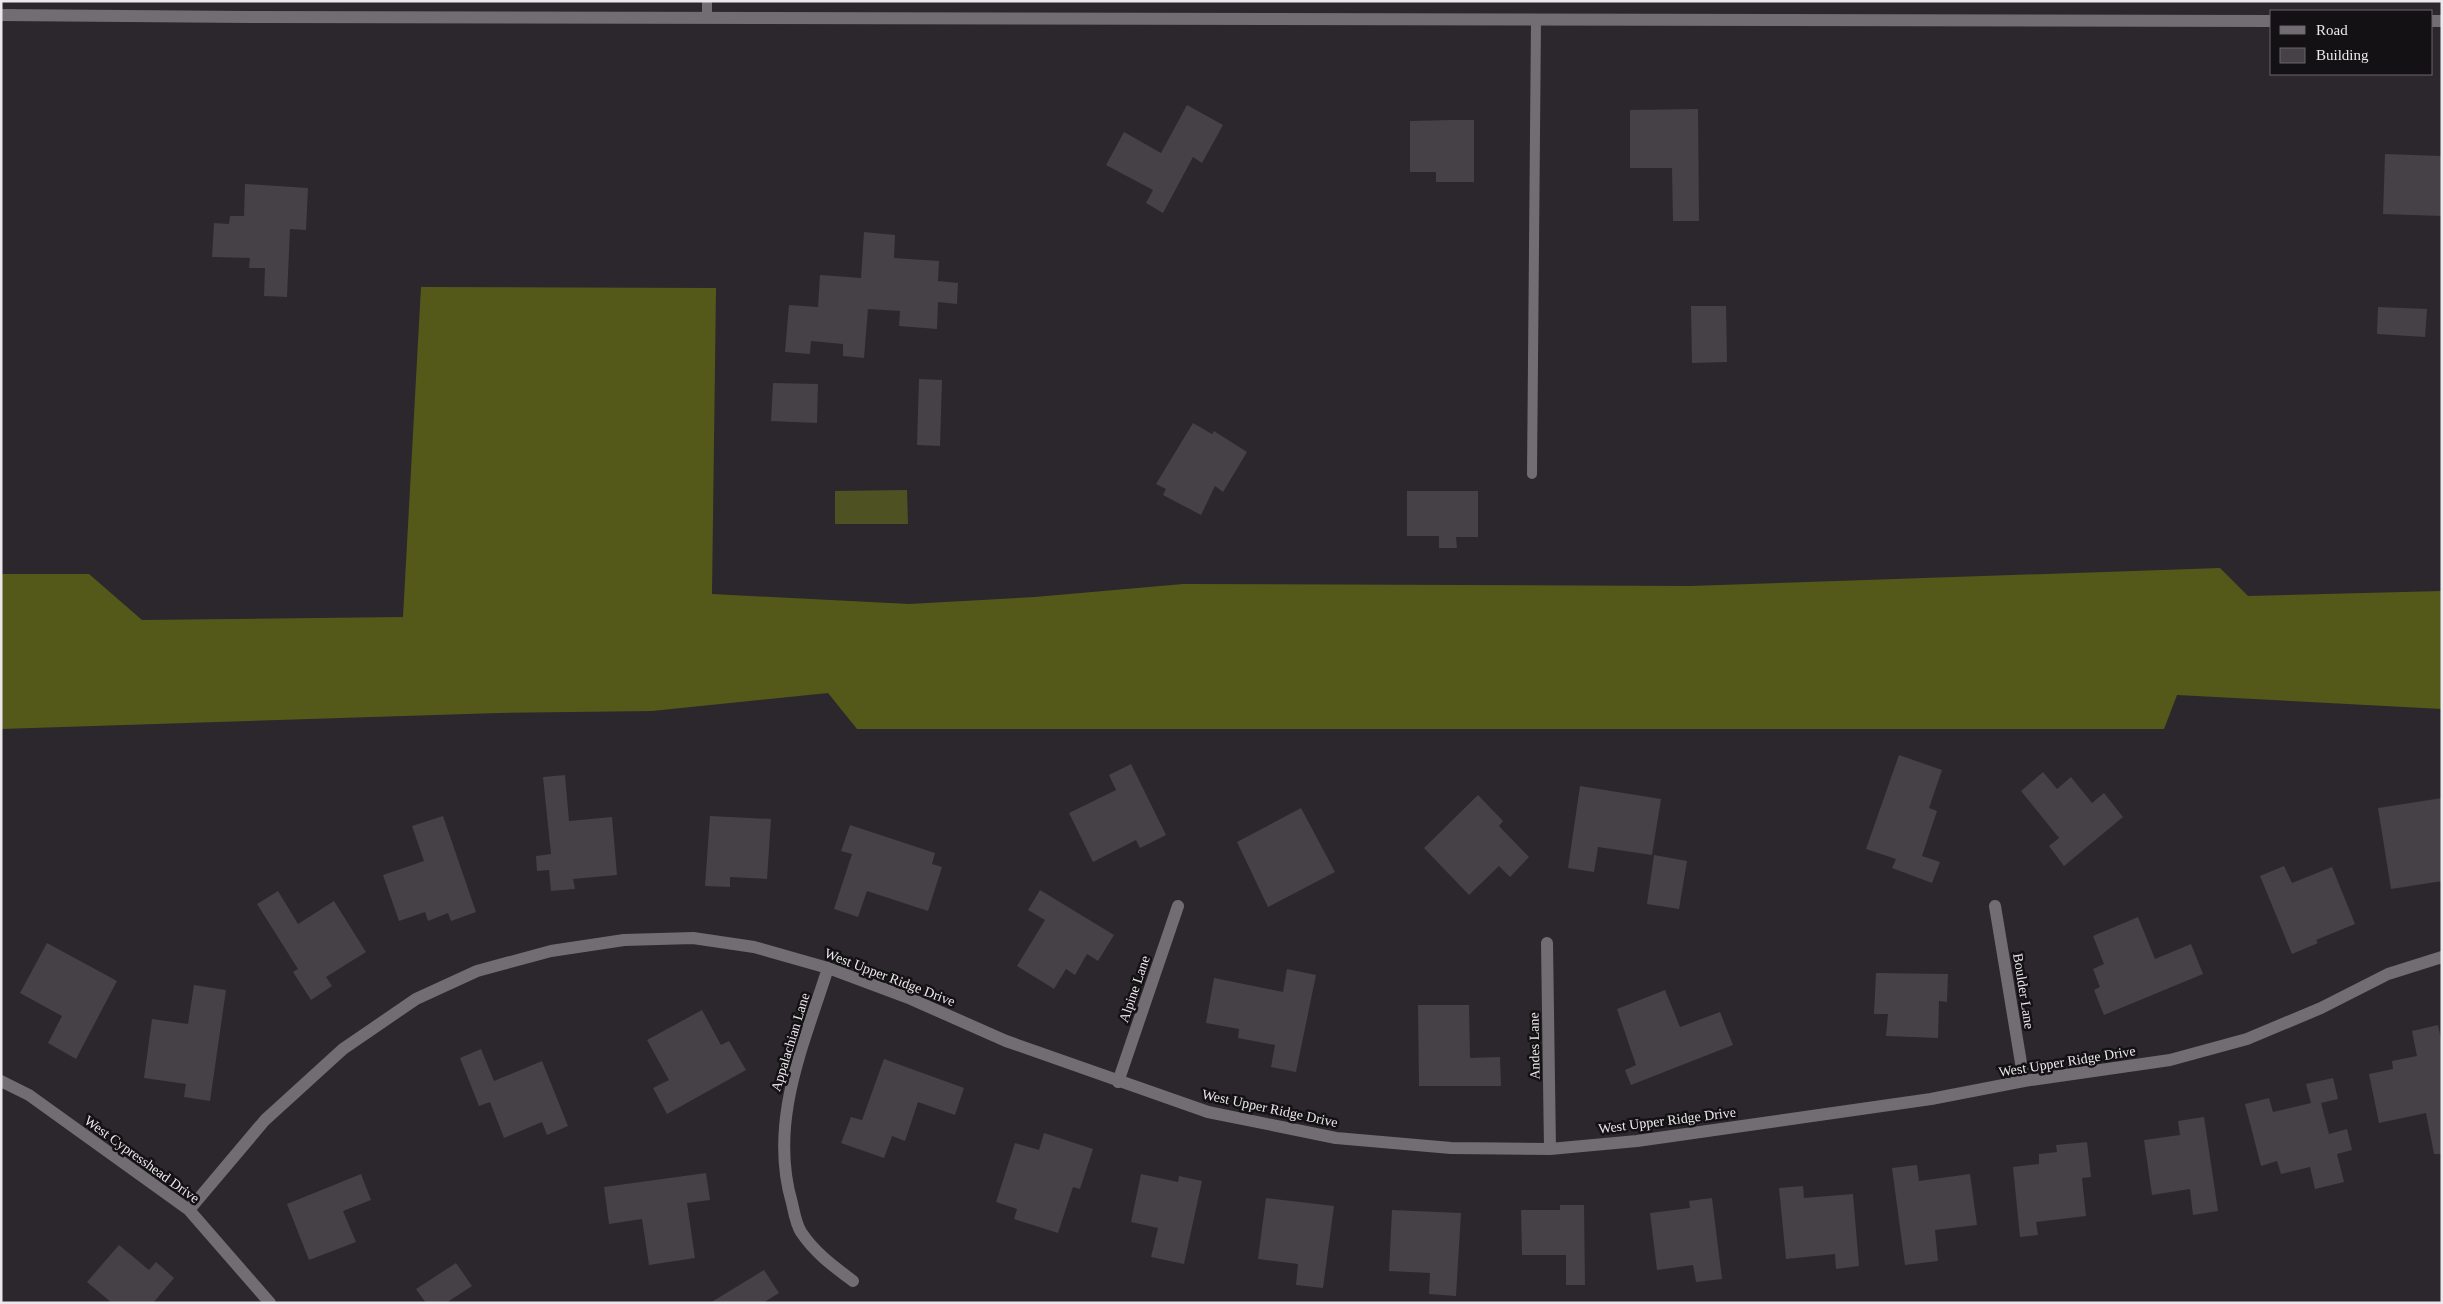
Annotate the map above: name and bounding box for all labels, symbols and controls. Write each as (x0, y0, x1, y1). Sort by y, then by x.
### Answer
legend (2270, 10, 2433, 75)
text: Road (2316, 22, 2348, 38)
text: Building (2316, 47, 2369, 63)
street label: West Upper Ridge Drive (823, 946, 957, 1009)
street label: Boulder Lane (2010, 952, 2037, 1030)
street label: Alpine Lane (1116, 954, 1153, 1025)
street label: Appalachian Lane (768, 991, 813, 1093)
street label: Andes Lane (1526, 1012, 1543, 1080)
street label: West Upper Ridge Drive (1998, 1043, 2137, 1080)
street label: West Upper Ridge Drive (1201, 1087, 1339, 1130)
street label: West Upper Ridge Drive (1597, 1105, 1737, 1136)
street label: West Cypresshead Drive (81, 1113, 202, 1206)

